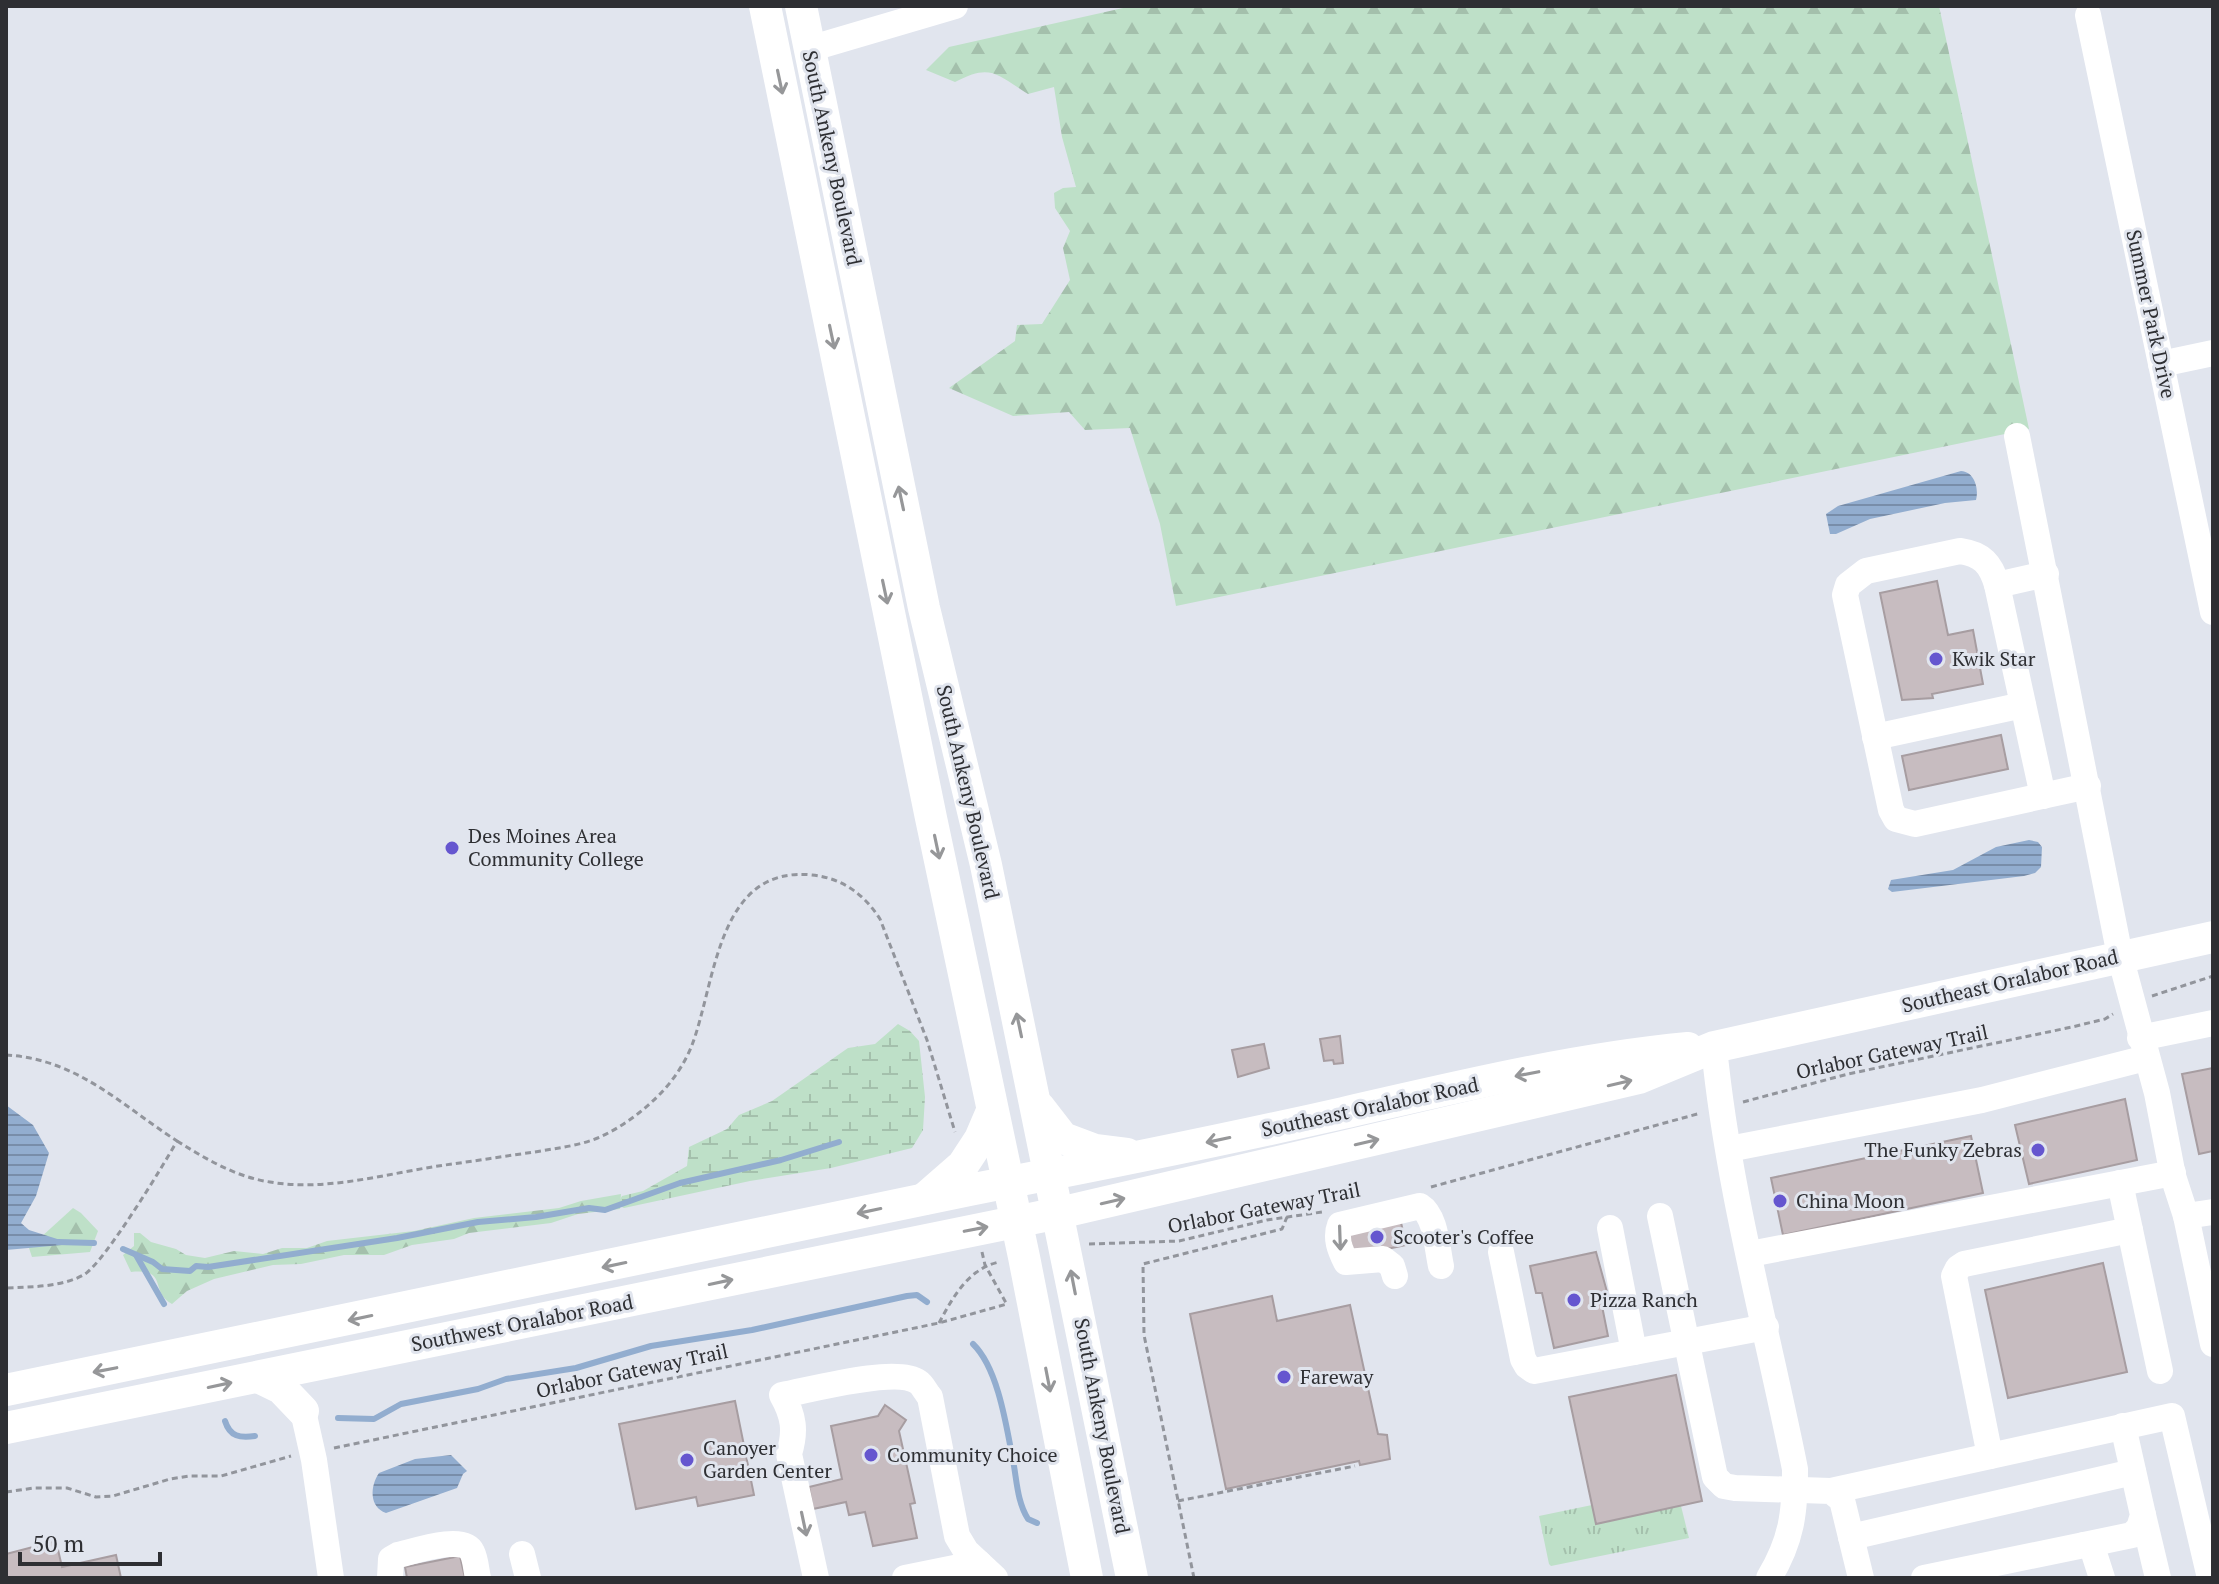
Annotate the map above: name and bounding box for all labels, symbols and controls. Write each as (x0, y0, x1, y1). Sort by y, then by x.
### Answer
street label: South Ankeny Boulevard (797, 48, 868, 268)
one-way arrow (774, 69, 789, 95)
street label: Summer Park Drive (2120, 227, 2183, 401)
one-way arrow (826, 324, 841, 349)
one-way arrow (893, 486, 908, 511)
one-way arrow (878, 578, 893, 604)
place label: Kwik Star (1952, 645, 2036, 672)
marker: Kwik Star (1927, 650, 1945, 668)
street label: South Ankeny Boulevard (931, 682, 1006, 902)
place label: Des Moines Area Community College (468, 822, 644, 872)
one-way arrow (930, 833, 945, 859)
marker: Des Moines Area Community College (443, 839, 461, 857)
street label: Southeast Oralabor Road (1899, 942, 2121, 1019)
one-way arrow (1011, 1012, 1026, 1038)
street label: Orlabor Gateway Trail (1793, 1018, 1990, 1085)
one-way arrow (1514, 1067, 1540, 1082)
street label: Southeast Oralabor Road (1259, 1070, 1481, 1143)
one-way arrow (1607, 1075, 1632, 1090)
one-way arrow (1205, 1134, 1231, 1149)
one-way arrow (1353, 1134, 1379, 1149)
place label: The Funky Zebras (1864, 1136, 2022, 1163)
marker: The Funky Zebras (2029, 1141, 2047, 1159)
street label: Orlabor Gateway Trail (1165, 1176, 1363, 1239)
place label: China Moon (1796, 1187, 1905, 1214)
one-way arrow (1100, 1192, 1126, 1207)
marker: China Moon (1771, 1192, 1789, 1210)
one-way arrow (856, 1204, 882, 1219)
one-way arrow (962, 1221, 988, 1236)
place label: Scooter's Coffee (1393, 1223, 1534, 1250)
one-way arrow (1333, 1225, 1348, 1251)
marker: Scooter's Coffee (1368, 1228, 1386, 1246)
one-way arrow (602, 1258, 628, 1273)
one-way arrow (1065, 1270, 1080, 1295)
one-way arrow (708, 1273, 733, 1288)
place label: Pizza Ranch (1590, 1286, 1698, 1313)
street label: Southwest Oralabor Road (409, 1288, 635, 1357)
marker: Pizza Ranch (1565, 1291, 1583, 1309)
one-way arrow (347, 1311, 373, 1326)
street label: South Ankeny Boulevard (1068, 1316, 1137, 1536)
street label: Orlabor Gateway Trail (533, 1337, 730, 1404)
one-way arrow (93, 1363, 118, 1378)
place label: Fareway (1300, 1363, 1374, 1390)
one-way arrow (1041, 1367, 1056, 1392)
marker: Fareway (1275, 1368, 1293, 1386)
one-way arrow (206, 1377, 232, 1392)
place label: Canoyer Garden Center (703, 1434, 832, 1484)
place label: Community Choice (887, 1441, 1057, 1468)
marker: Community Choice (862, 1446, 880, 1464)
marker: Canoyer Garden Center (678, 1451, 696, 1469)
one-way arrow (797, 1511, 812, 1536)
scale bar (20, 1516, 160, 1566)
text: 50 m (32, 1527, 84, 1559)

